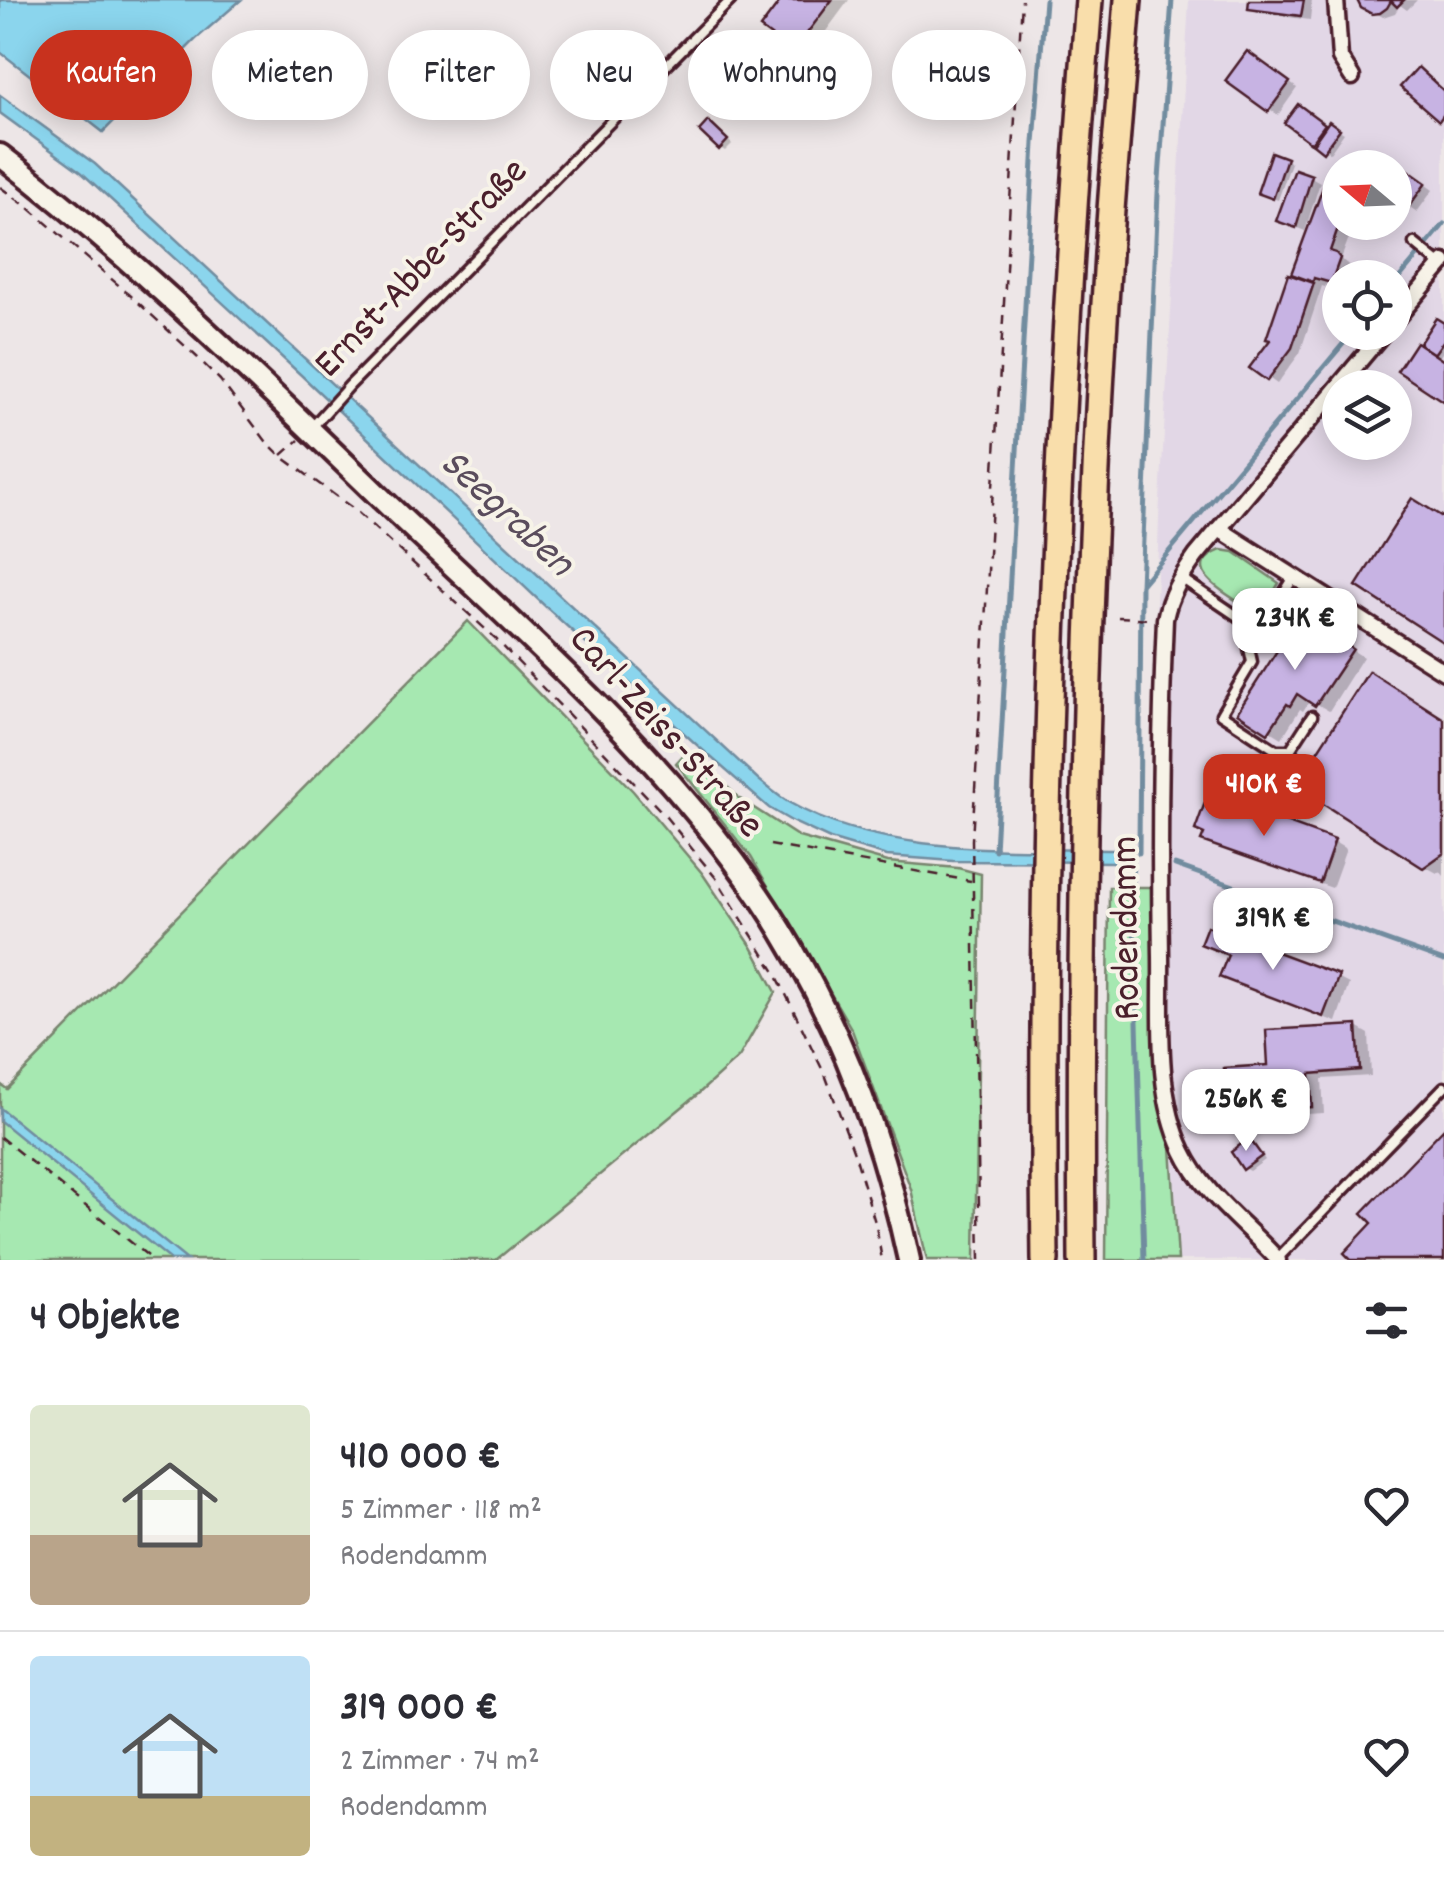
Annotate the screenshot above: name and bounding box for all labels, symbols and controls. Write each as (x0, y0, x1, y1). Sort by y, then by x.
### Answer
chip: Kaufen (30, 30, 192, 120)
chip: Mieten (212, 30, 368, 120)
chip: Filter (388, 30, 530, 120)
chip: Neu (550, 30, 668, 120)
chip: Wohnung (688, 30, 872, 120)
chip: Haus (892, 30, 1026, 120)
street label: Ernst-Abbe-Straße (303, 147, 543, 393)
north arrow (1322, 150, 1412, 240)
map controls (1322, 150, 1412, 460)
button: locate (1322, 260, 1412, 350)
button: layers (1322, 370, 1412, 460)
water label: Seegraben (424, 437, 587, 594)
pin: 234K € (1214, 588, 1376, 673)
text: 234K € (1254, 597, 1336, 643)
street label: Carl-Zeiss-Straße (553, 615, 775, 853)
pin: 410K € (1183, 754, 1345, 839)
text: 410K € (1225, 763, 1303, 809)
street label: Rodendamm (1099, 835, 1159, 1021)
pin: 319K € (1192, 888, 1354, 973)
text: 319K € (1235, 897, 1311, 943)
pin: 256K € (1165, 1069, 1327, 1154)
text: 256K € (1204, 1078, 1288, 1124)
text: 4 Objekte (30, 1290, 180, 1350)
icon: filters (1359, 1293, 1414, 1348)
text: 410 000 € (340, 1429, 501, 1489)
icon: home (110, 1445, 230, 1565)
icon: heart (1359, 1478, 1414, 1533)
text: 5 Zimmer · 118 m² (340, 1489, 542, 1535)
text: Rodendamm (340, 1535, 488, 1581)
text: 319 000 € (340, 1680, 498, 1740)
icon: home (110, 1696, 230, 1816)
icon: heart (1359, 1729, 1414, 1784)
text: 2 Zimmer · 74 m² (340, 1740, 540, 1786)
text: Rodendamm (340, 1786, 488, 1832)

